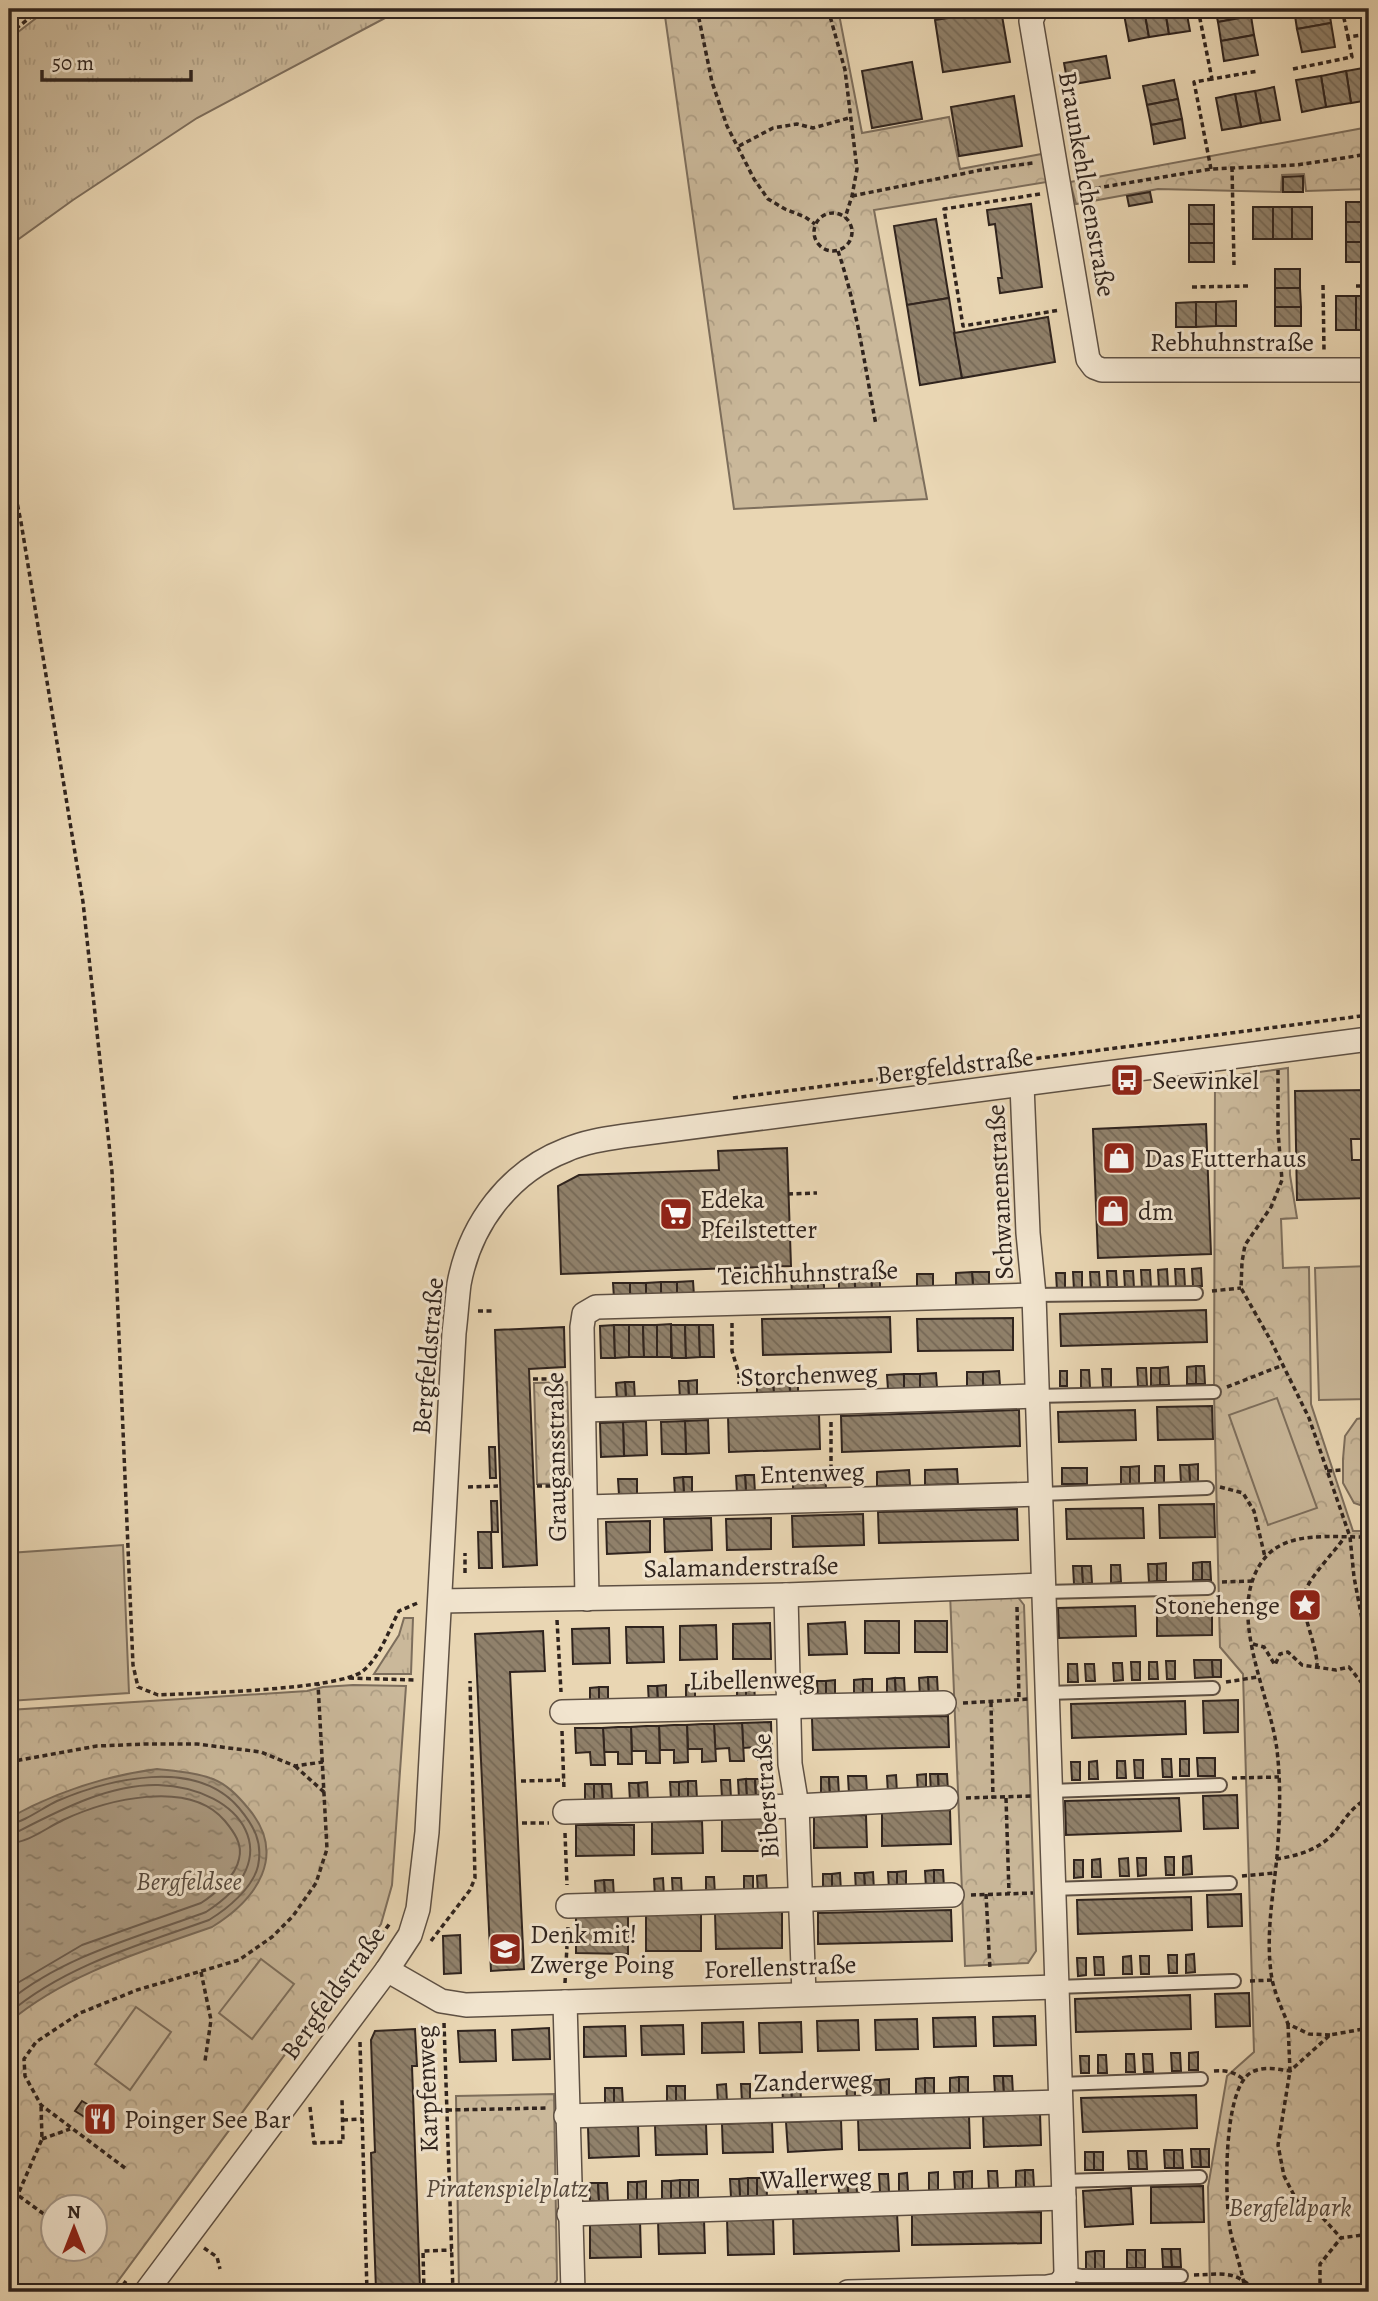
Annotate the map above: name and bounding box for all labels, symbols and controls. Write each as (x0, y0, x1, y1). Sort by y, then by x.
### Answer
scale bar (42, 38, 191, 82)
text: 50 m (52, 49, 94, 77)
street label: Braunkehlchenstraße (1050, 69, 1124, 299)
street label: Rebhuhnstraße (1150, 325, 1314, 360)
street label: Bergfeldstraße (875, 1039, 1035, 1093)
bus stop icon: Seewinkel (1108, 1061, 1146, 1099)
place label: Seewinkel (1152, 1063, 1259, 1098)
street label: Schwanenstraße (978, 1103, 1022, 1281)
shop icon: Das Futterhaus (1100, 1139, 1138, 1177)
place label: Das Futterhaus (1144, 1141, 1307, 1176)
place label: Edeka Pfeilstetter (700, 1182, 817, 1247)
shop icon: dm (1094, 1192, 1132, 1230)
place label: dm (1138, 1194, 1174, 1229)
supermarket icon: Edeka Pfeilstetter (657, 1195, 695, 1233)
street label: Teichhuhnstraße (717, 1252, 899, 1294)
street label: Bergfeldstraße (404, 1276, 452, 1436)
street label: Storchenweg (740, 1355, 878, 1395)
street label: Graugansstraße (537, 1372, 575, 1542)
street label: Entenweg (759, 1454, 865, 1492)
street label: Salamanderstraße (643, 1548, 839, 1586)
place icon: Stonehenge (1286, 1586, 1324, 1624)
place label: Stonehenge (1154, 1588, 1280, 1623)
street label: Libellenweg (689, 1661, 815, 1699)
street label: Biberstraße (744, 1732, 788, 1860)
park label: Bergfeldsee (136, 1864, 242, 1899)
place label: Denk mit! Zwerge Poing (530, 1917, 674, 1982)
street label: Bergfeldstraße (273, 1919, 393, 2067)
school or university icon: Denk mit! Zwerge Poing (486, 1930, 524, 1968)
street label: Forellenstraße (703, 1947, 857, 1987)
street label: Karpfenweg (407, 2025, 447, 2153)
street label: Zanderweg (753, 2061, 873, 2101)
restaurant icon: Poinger See Bar (81, 2100, 119, 2138)
place label: Poinger See Bar (124, 2102, 291, 2137)
street label: Wallerweg (759, 2159, 872, 2197)
park label: Piratenspielplatz (426, 2171, 589, 2206)
park label: Bergfeldpark (1229, 2190, 1351, 2225)
north arrow (38, 2192, 108, 2262)
text: N (67, 2199, 81, 2225)

